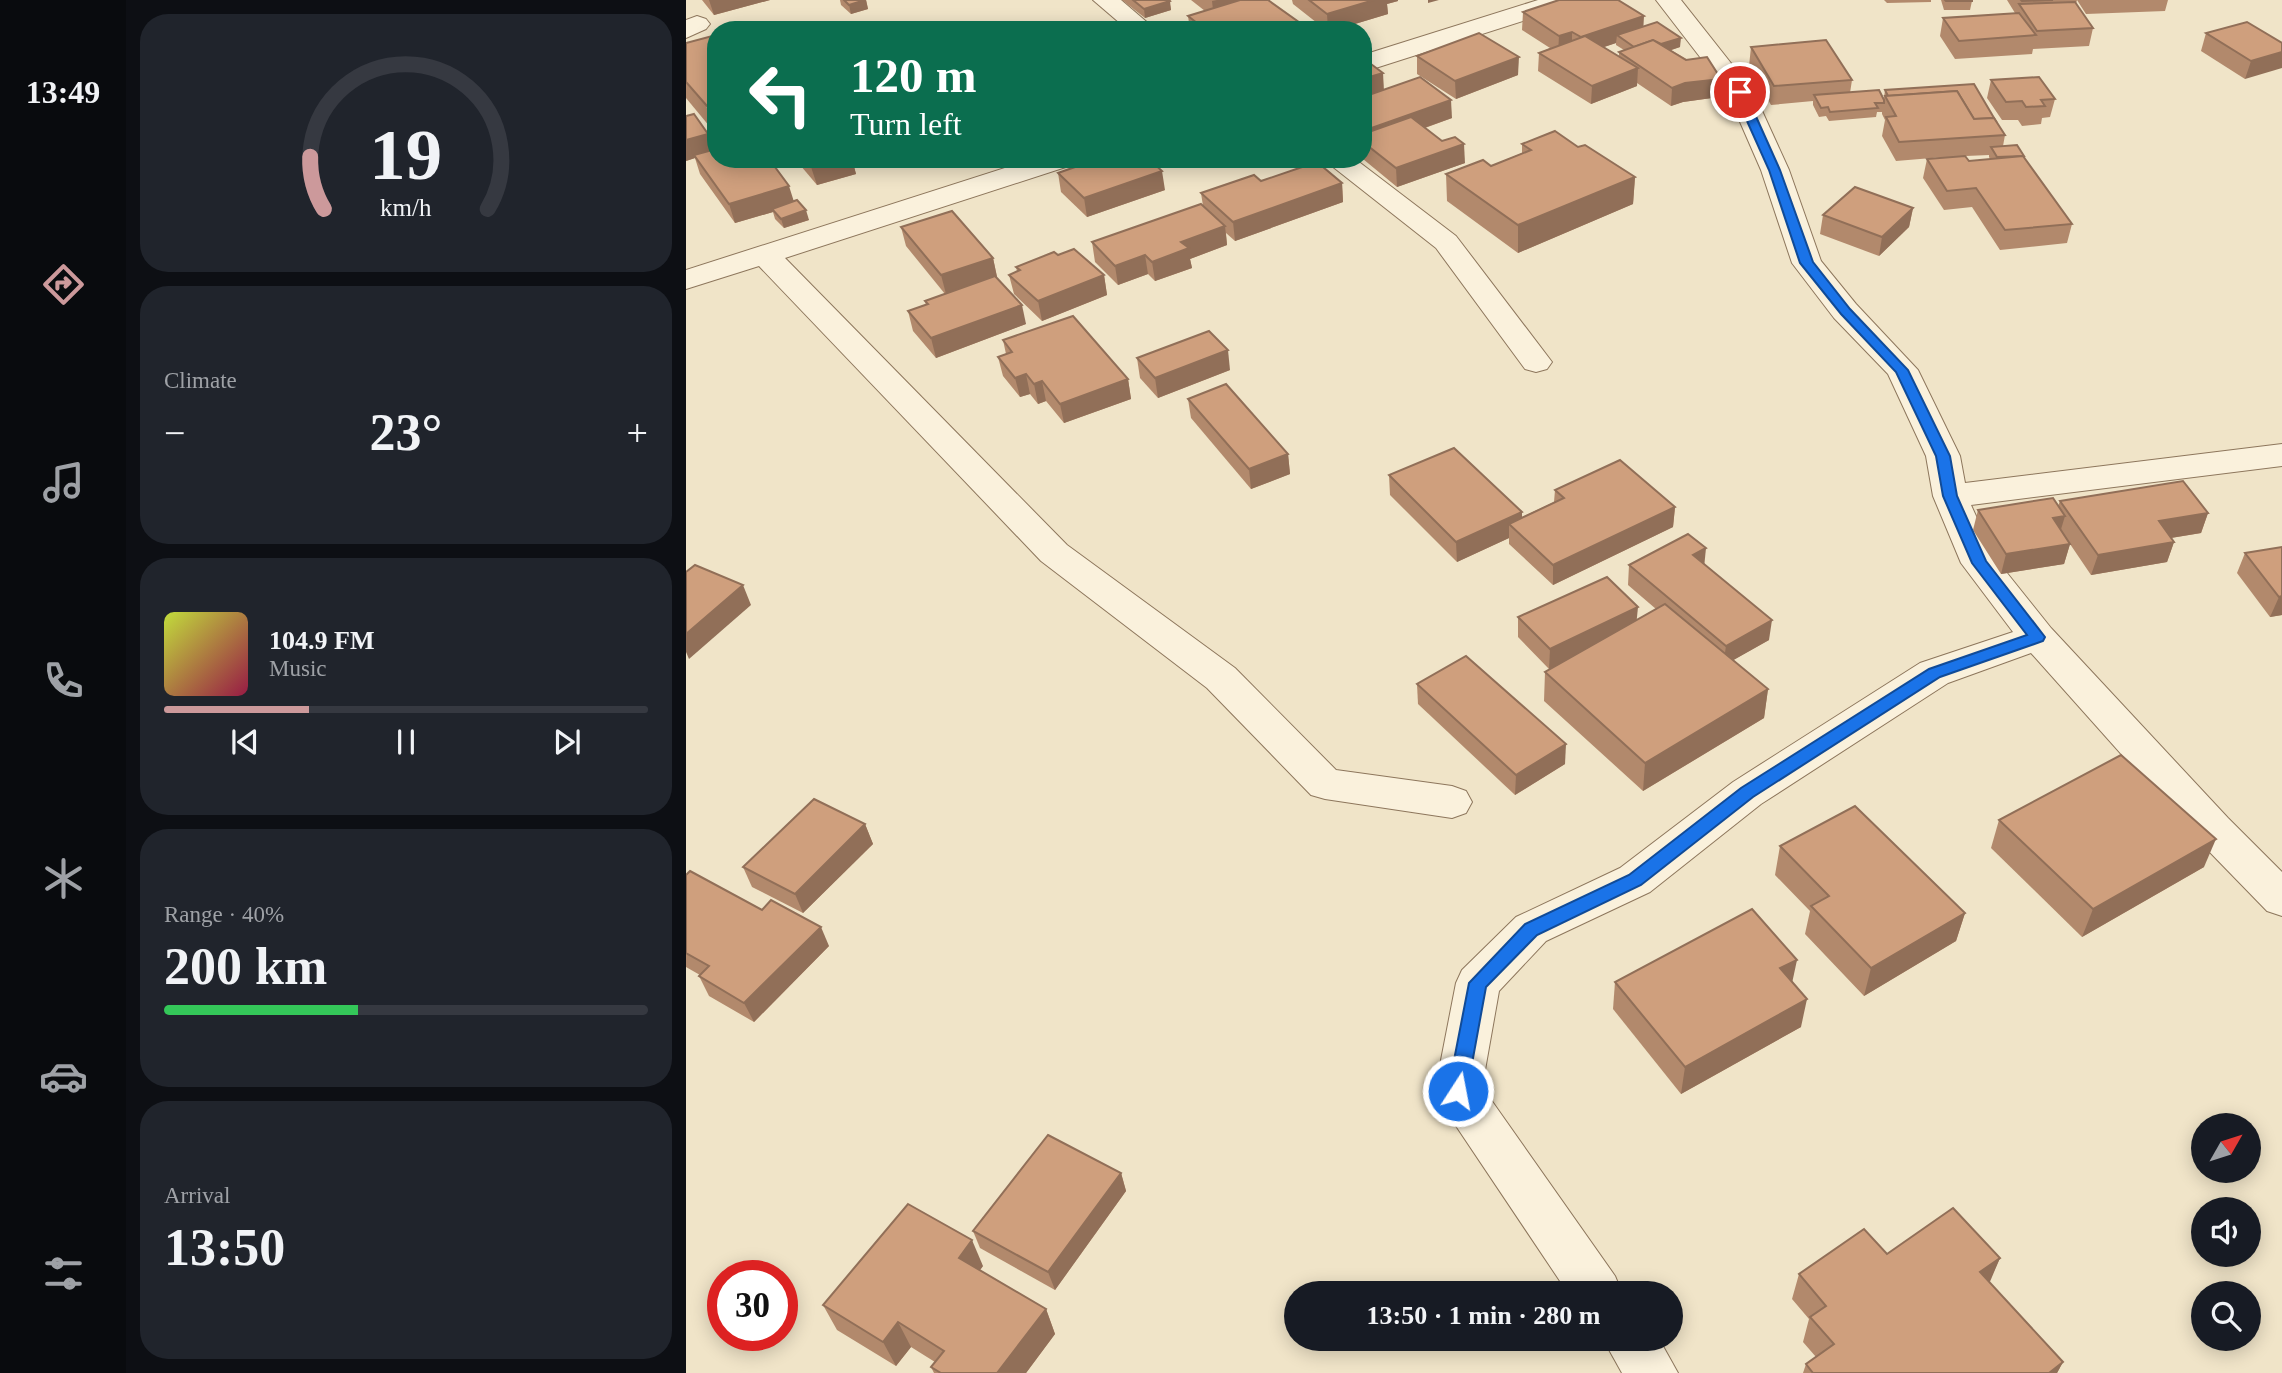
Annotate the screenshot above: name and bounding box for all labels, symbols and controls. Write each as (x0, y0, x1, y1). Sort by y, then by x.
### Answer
text: 120 m (850, 48, 977, 103)
icon: left (735, 49, 826, 140)
pin (1710, 62, 1770, 122)
icon: arrive (1721, 73, 1759, 111)
text: 13:49 (26, 74, 100, 110)
text: Turn left (850, 106, 962, 142)
text: 19 (370, 114, 442, 195)
text: km/h (380, 194, 432, 221)
icon: directions (39, 260, 88, 309)
text: Climate (164, 368, 237, 393)
text: 23° (370, 404, 442, 461)
text: − (164, 412, 185, 454)
text: + (627, 412, 648, 454)
icon: music (39, 458, 88, 507)
text: 104.9 FM (269, 626, 374, 655)
icon: phone (39, 656, 88, 705)
text: Music (269, 656, 327, 681)
icon: previous (226, 723, 264, 761)
icon: pause (387, 723, 425, 761)
icon: next (548, 723, 586, 761)
icon: climate (39, 854, 88, 903)
text: Range · 40% (164, 902, 284, 927)
text: 200 km (164, 938, 327, 995)
icon: car (39, 1052, 88, 1101)
position arrow (1421, 1054, 1495, 1128)
north arrow (2191, 1113, 2261, 1183)
map controls (2191, 1113, 2261, 1351)
text: Arrival (164, 1183, 230, 1208)
button: sound (2191, 1197, 2261, 1267)
text: 13:50 (164, 1219, 285, 1276)
icon: filters (39, 1249, 88, 1298)
speed limit sign: 30 (707, 1260, 798, 1351)
button: search (2191, 1281, 2261, 1351)
text: 13:50 · 1 min · 280 m (1367, 1301, 1601, 1330)

